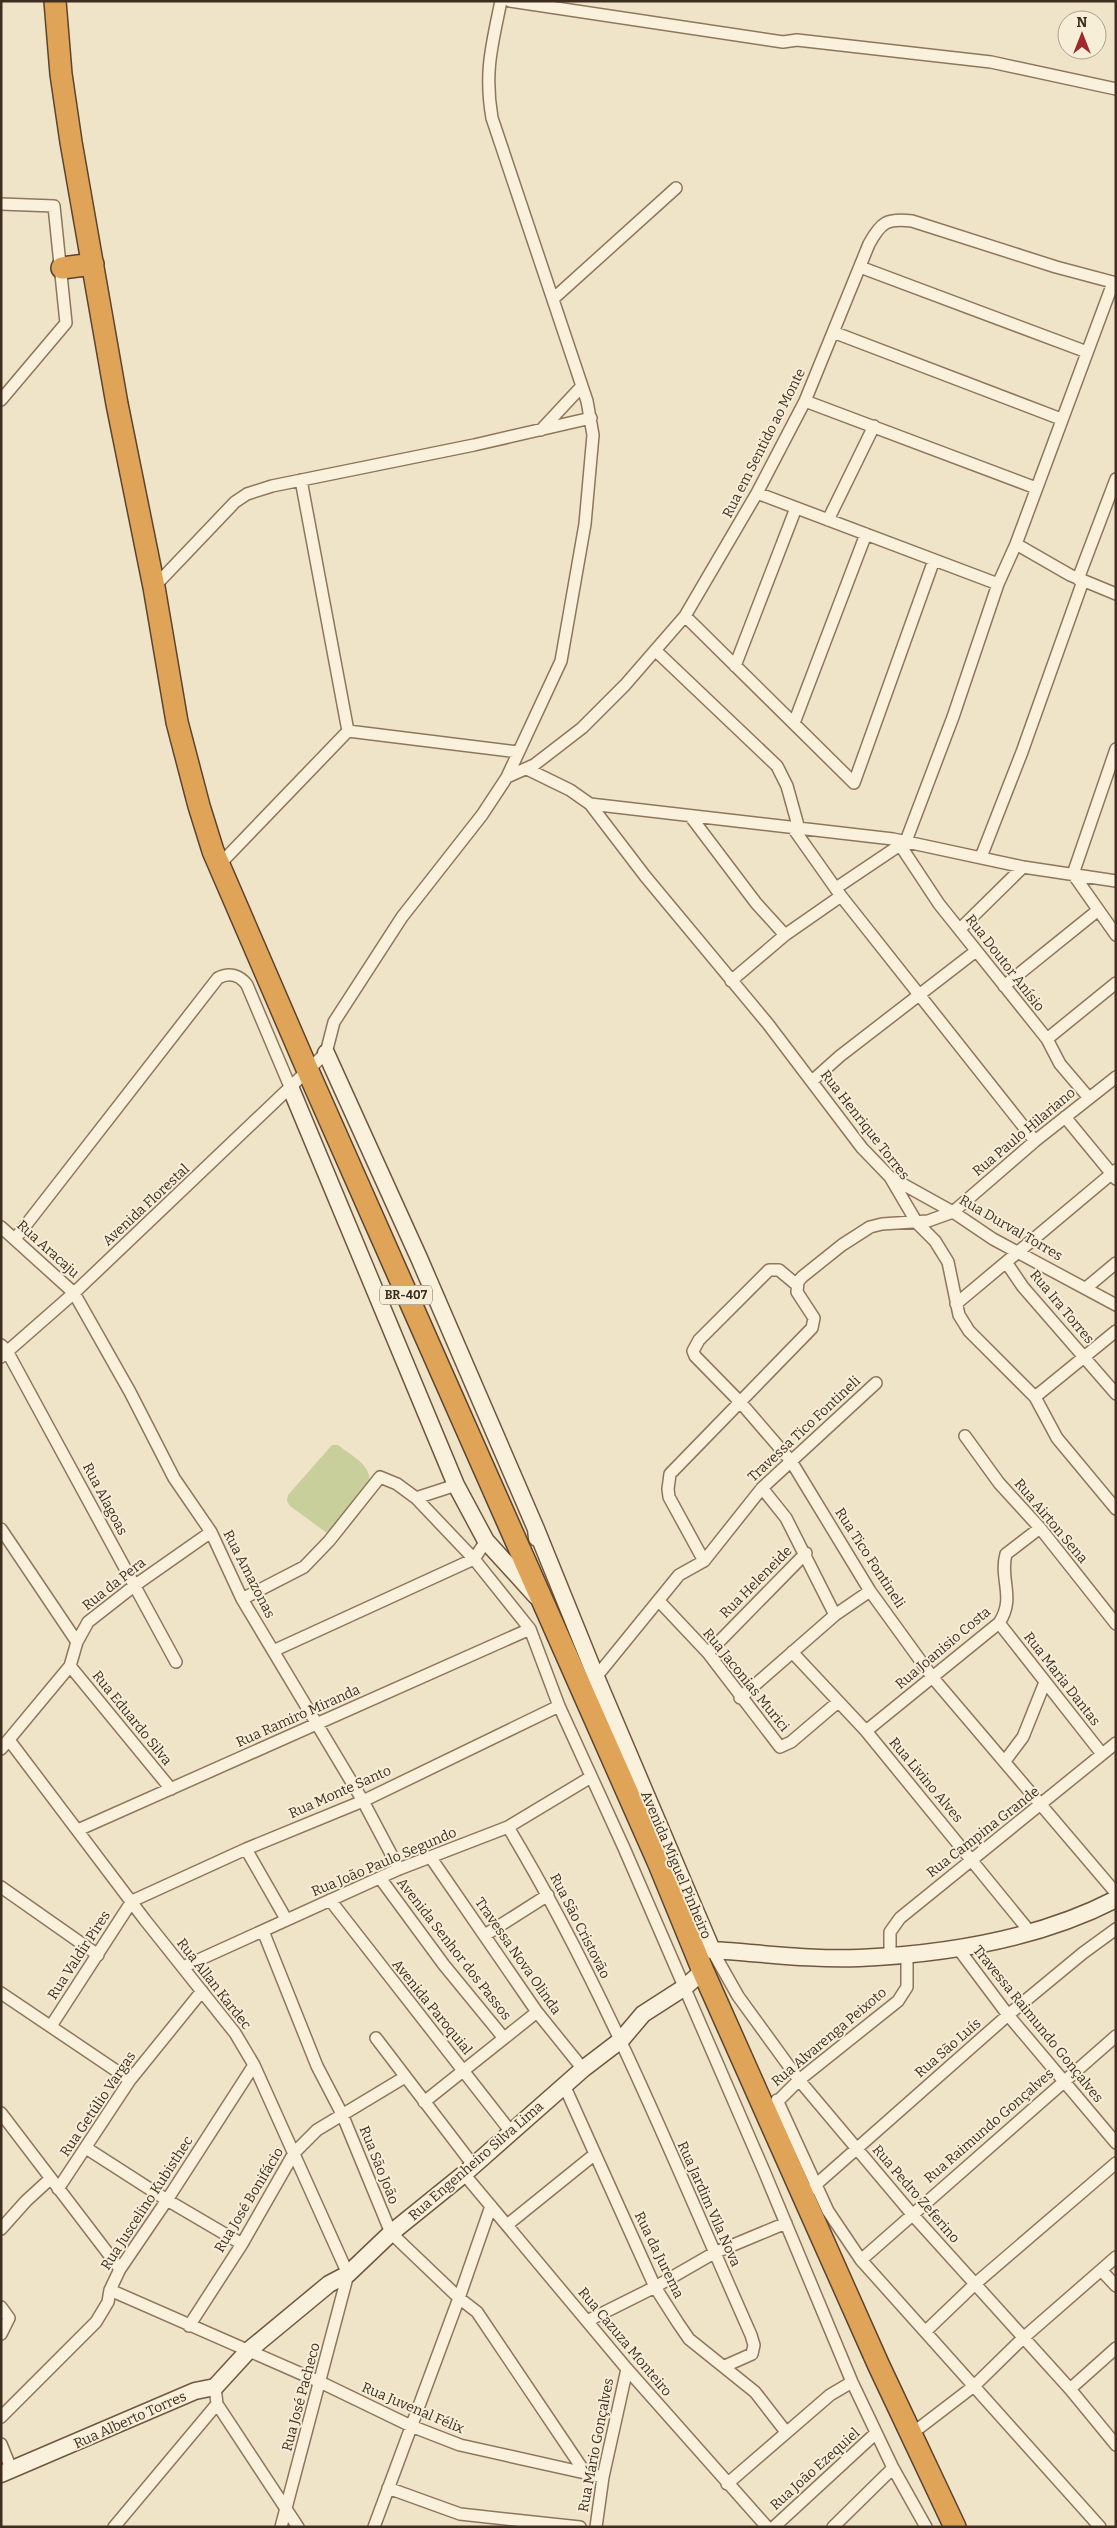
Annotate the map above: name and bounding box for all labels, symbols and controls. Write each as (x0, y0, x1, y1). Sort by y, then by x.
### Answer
north arrow (1057, 10, 1107, 60)
text: N (1077, 14, 1088, 31)
street label: Rua em Sentido ao Monte (719, 366, 809, 520)
street label: Rua Doutor Anísio (962, 911, 1048, 1015)
street label: Rua Henrique Torres (817, 1067, 913, 1183)
street label: Rua Paulo Hilariano (969, 1084, 1079, 1180)
street label: Avenida Florestal (99, 1161, 193, 1249)
street label: Rua Durval Torres (956, 1192, 1066, 1264)
street label: Rua Aracaju (13, 1217, 83, 1282)
street label: Rua Ira Torres (1026, 1267, 1098, 1347)
road number: BR-407 (380, 1286, 432, 1304)
street label: Travessa Tico Fontineli (744, 1373, 864, 1485)
street label: Rua Alagoas (79, 1460, 131, 1538)
street label: Rua Airton Sena (1011, 1475, 1092, 1567)
street label: Rua Tico Fontineli (831, 1505, 909, 1611)
street label: Rua Amazonas (219, 1527, 279, 1621)
street label: Rua Heleneide (716, 1542, 796, 1622)
street label: Rua da Pera (79, 1554, 149, 1614)
street label: Rua Joanisio Costa (892, 1603, 994, 1693)
street label: Rua Jaconias Murici (699, 1625, 793, 1735)
street label: Rua Maria Dantas (1020, 1629, 1104, 1729)
street label: Rua Eduardo Silva (89, 1667, 176, 1769)
street label: Rua Ramiro Miranda (233, 1681, 363, 1751)
street label: Rua Livino Alves (886, 1734, 966, 1826)
street label: Rua Monte Santo (286, 1762, 394, 1822)
street label: Rua Campina Grande (923, 1783, 1043, 1881)
street label: Avenida Miguel Pinheiro (637, 1789, 715, 1941)
street label: Rua João Paulo Segundo (309, 1824, 459, 1900)
street label: Rua São Cristovão (546, 1871, 614, 1981)
street label: Avenida Senhor dos Passos (393, 1875, 515, 2023)
street label: Travessa Nova Olinda (471, 1894, 565, 2018)
street label: Rua Valdir Pires (44, 1907, 114, 2003)
street label: Rua Allan Kardec (173, 1935, 255, 2033)
street label: Travessa Raimundo Gonçalves (969, 1942, 1107, 2106)
street label: Avenida Paroquial (388, 1956, 476, 2058)
street label: Rua Alvarenga Peixoto (768, 1984, 890, 2090)
street label: Rua São Luís (912, 2015, 984, 2081)
street label: Rua Getúlio Vargas (57, 2048, 139, 2160)
street label: Rua Raimundo Gonçalves (921, 2065, 1057, 2187)
street label: Rua Engenheiro Silva Lima (405, 2098, 547, 2224)
street label: Rua São João (356, 2123, 402, 2207)
street label: Rua Juscelino Kubisthec (97, 2133, 197, 2273)
street label: Rua Jardim Vila Nova (674, 2139, 744, 2270)
street label: Rua Pedro Zeferino (869, 2141, 963, 2247)
street label: Rua José Bonifácio (211, 2144, 287, 2256)
street label: Rua da Jurema (631, 2209, 687, 2301)
street label: Rua Cazuza Monteiro (575, 2284, 675, 2400)
street label: Rua José Pacheco (278, 2341, 324, 2453)
street label: Rua Mário Gonçalves (575, 2377, 617, 2513)
street label: Rua Juvenal Félix (359, 2379, 467, 2437)
street label: Rua Alberto Torres (71, 2388, 189, 2452)
street label: Rua João Ezequiel (767, 2424, 863, 2514)

